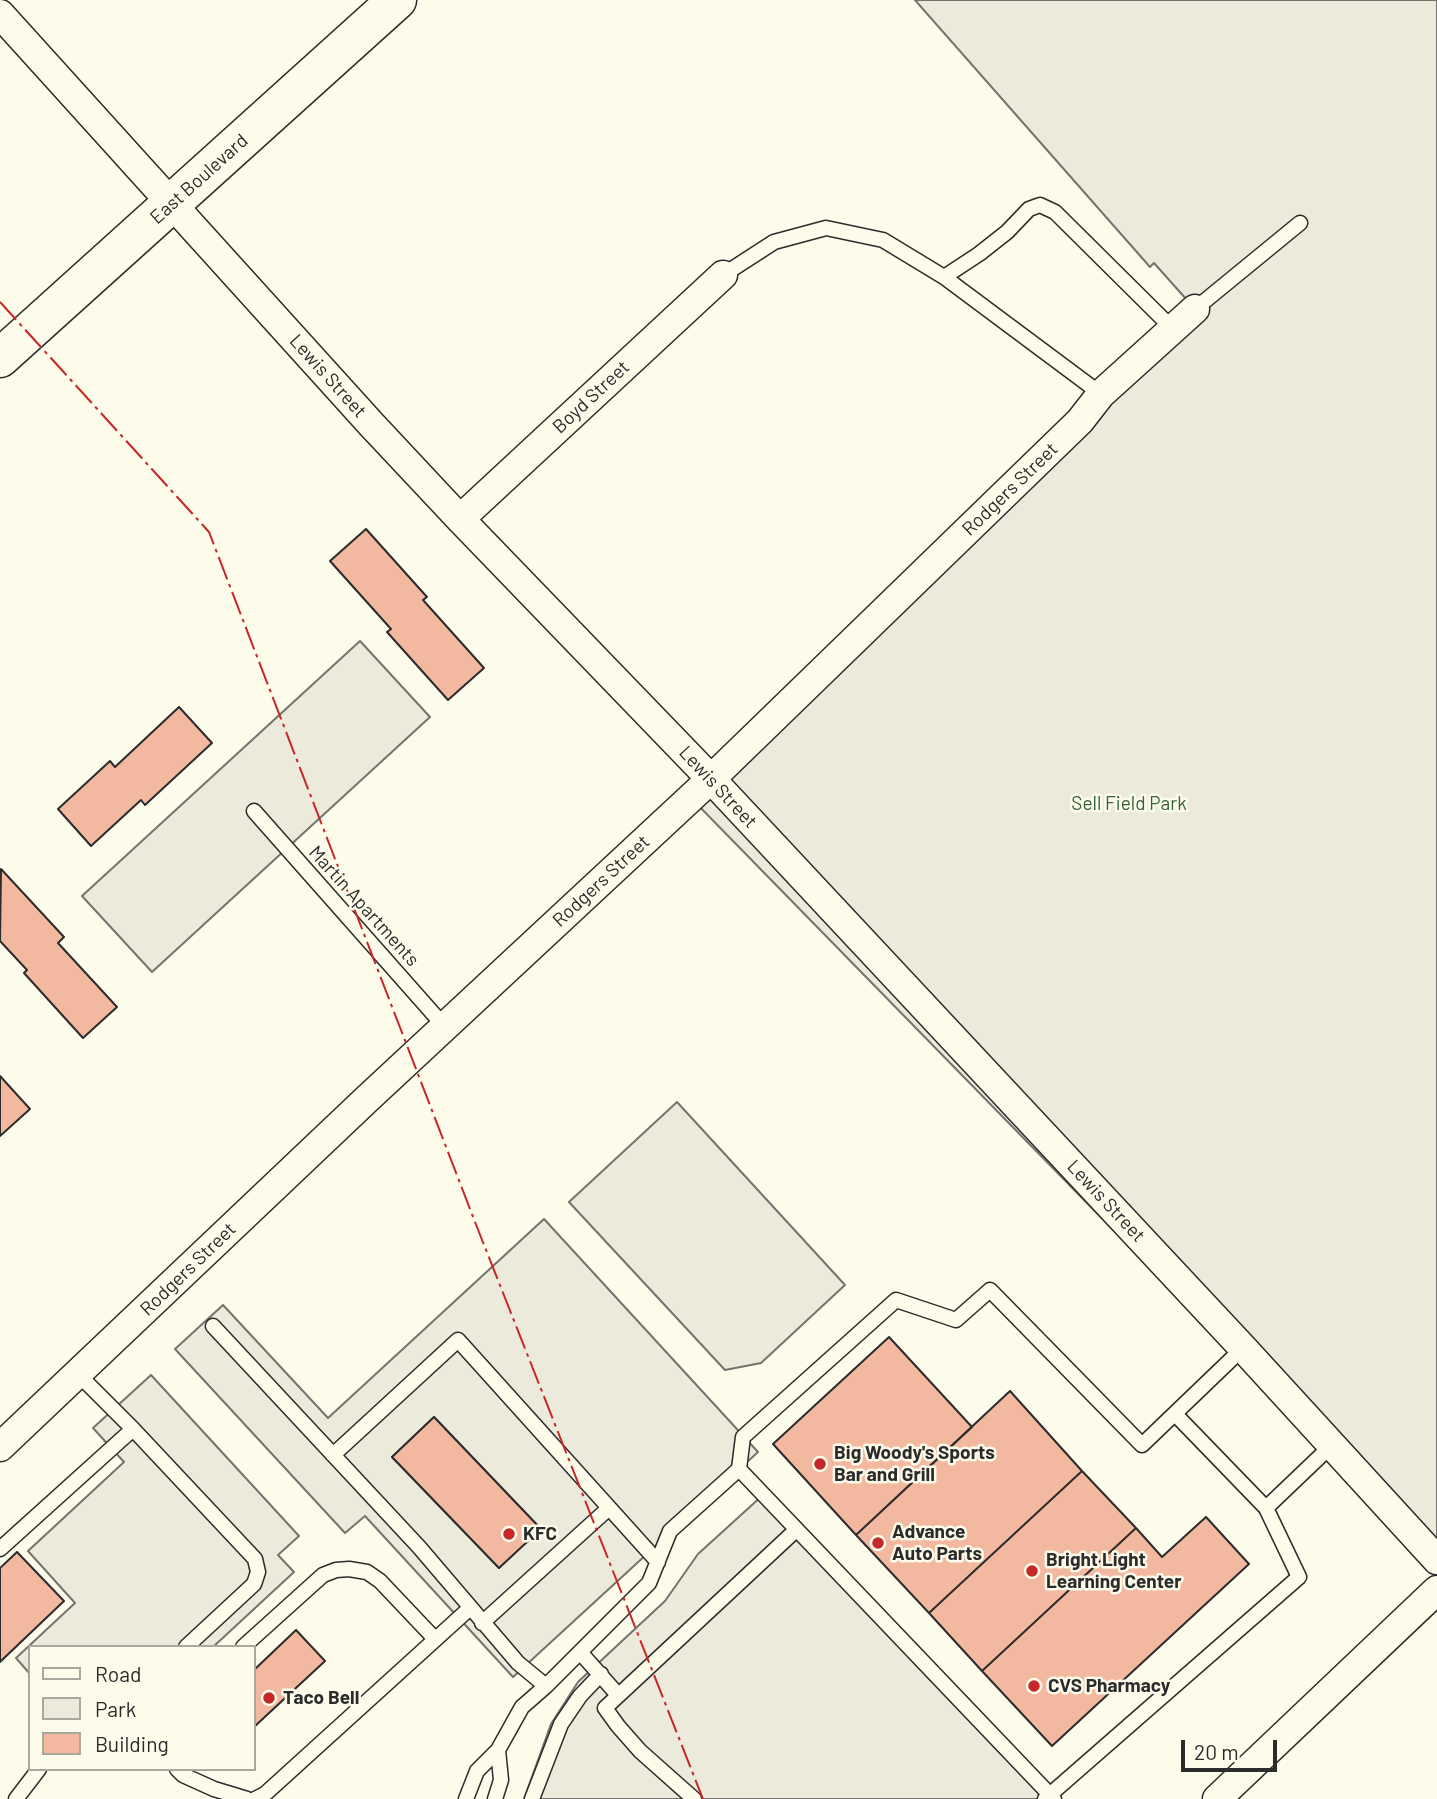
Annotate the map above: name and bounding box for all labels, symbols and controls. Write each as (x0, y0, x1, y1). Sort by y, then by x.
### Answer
street label: East Boulevard (145, 129, 253, 229)
street label: Lewis Street (285, 330, 371, 422)
street label: Boyd Street (548, 356, 634, 438)
street label: Rodgers Street (957, 438, 1063, 540)
street label: Lewis Street (674, 741, 762, 833)
park label: Sell Field Park (1071, 793, 1187, 815)
street label: Rodgers Street (548, 830, 654, 932)
street label: Martin Apartments (304, 841, 424, 971)
street label: Lewis Street (1062, 1155, 1150, 1247)
street label: Rodgers Street (135, 1218, 241, 1320)
place label: Big Woody's Sports Bar and Grill (834, 1442, 995, 1486)
marker: Big Woody's Sports Bar and Grill (812, 1456, 828, 1472)
place label: Advance Auto Parts (892, 1521, 982, 1565)
place label: KFC (523, 1523, 557, 1545)
marker: KFC (501, 1526, 517, 1542)
marker: Advance Auto Parts (870, 1535, 886, 1551)
place label: Bright Light Learning Center (1046, 1549, 1181, 1593)
marker: Bright Light Learning Center (1024, 1563, 1040, 1579)
legend (28, 1645, 256, 1771)
text: Road (95, 1661, 141, 1686)
place label: CVS Pharmacy (1048, 1675, 1170, 1697)
marker: CVS Pharmacy (1026, 1678, 1042, 1694)
place label: Taco Bell (283, 1687, 359, 1709)
marker: Taco Bell (261, 1690, 277, 1706)
text: Park (95, 1696, 136, 1721)
scale bar (1185, 1726, 1281, 1770)
text: Building (95, 1731, 169, 1756)
text: 20 m (1194, 1739, 1239, 1764)

